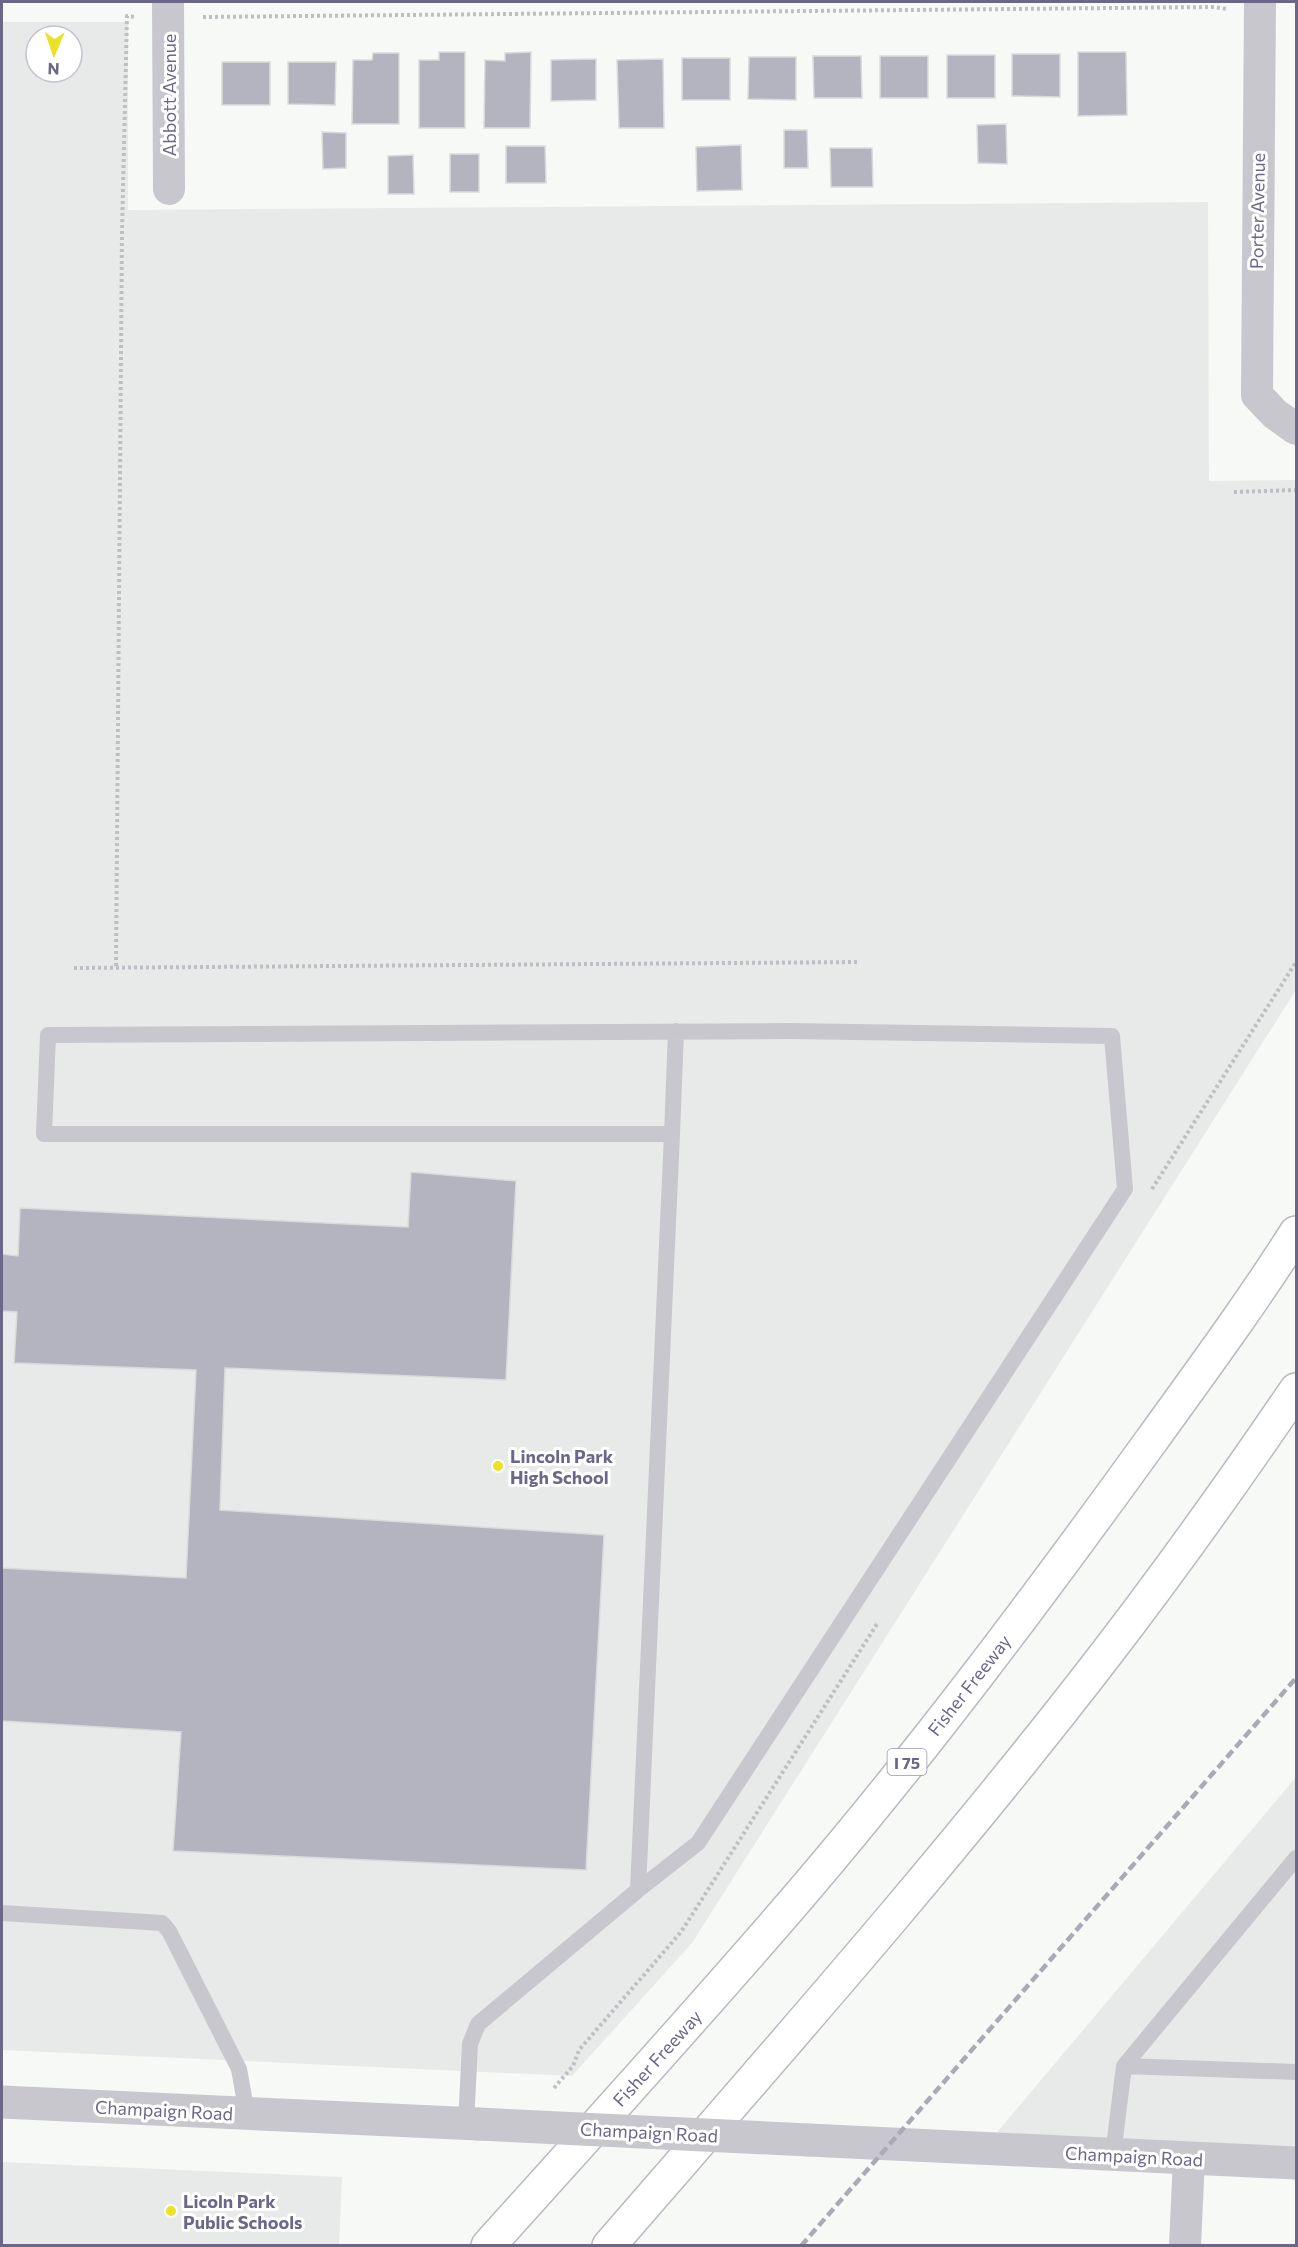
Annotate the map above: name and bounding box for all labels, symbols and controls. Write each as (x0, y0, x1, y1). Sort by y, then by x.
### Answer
north arrow (24, 24, 84, 84)
street label: Abbott Avenue (158, 34, 180, 156)
text: N (47, 60, 60, 79)
street label: Porter Avenue (1245, 153, 1269, 269)
place label: Lincoln Park High School (510, 1445, 614, 1488)
marker: Lincoln Park High School (491, 1459, 505, 1473)
street label: Fisher Freeway (923, 1630, 1015, 1740)
road number: I 75 (888, 1749, 926, 1775)
street label: Fisher Freeway (608, 2005, 706, 2111)
street label: Champaign Road (95, 2095, 233, 2125)
street label: Champaign Road (580, 2117, 718, 2147)
street label: Champaign Road (1065, 2141, 1203, 2171)
place label: Licoln Park Public Schools (183, 2190, 302, 2233)
marker: Licoln Park Public Schools (164, 2204, 178, 2218)

